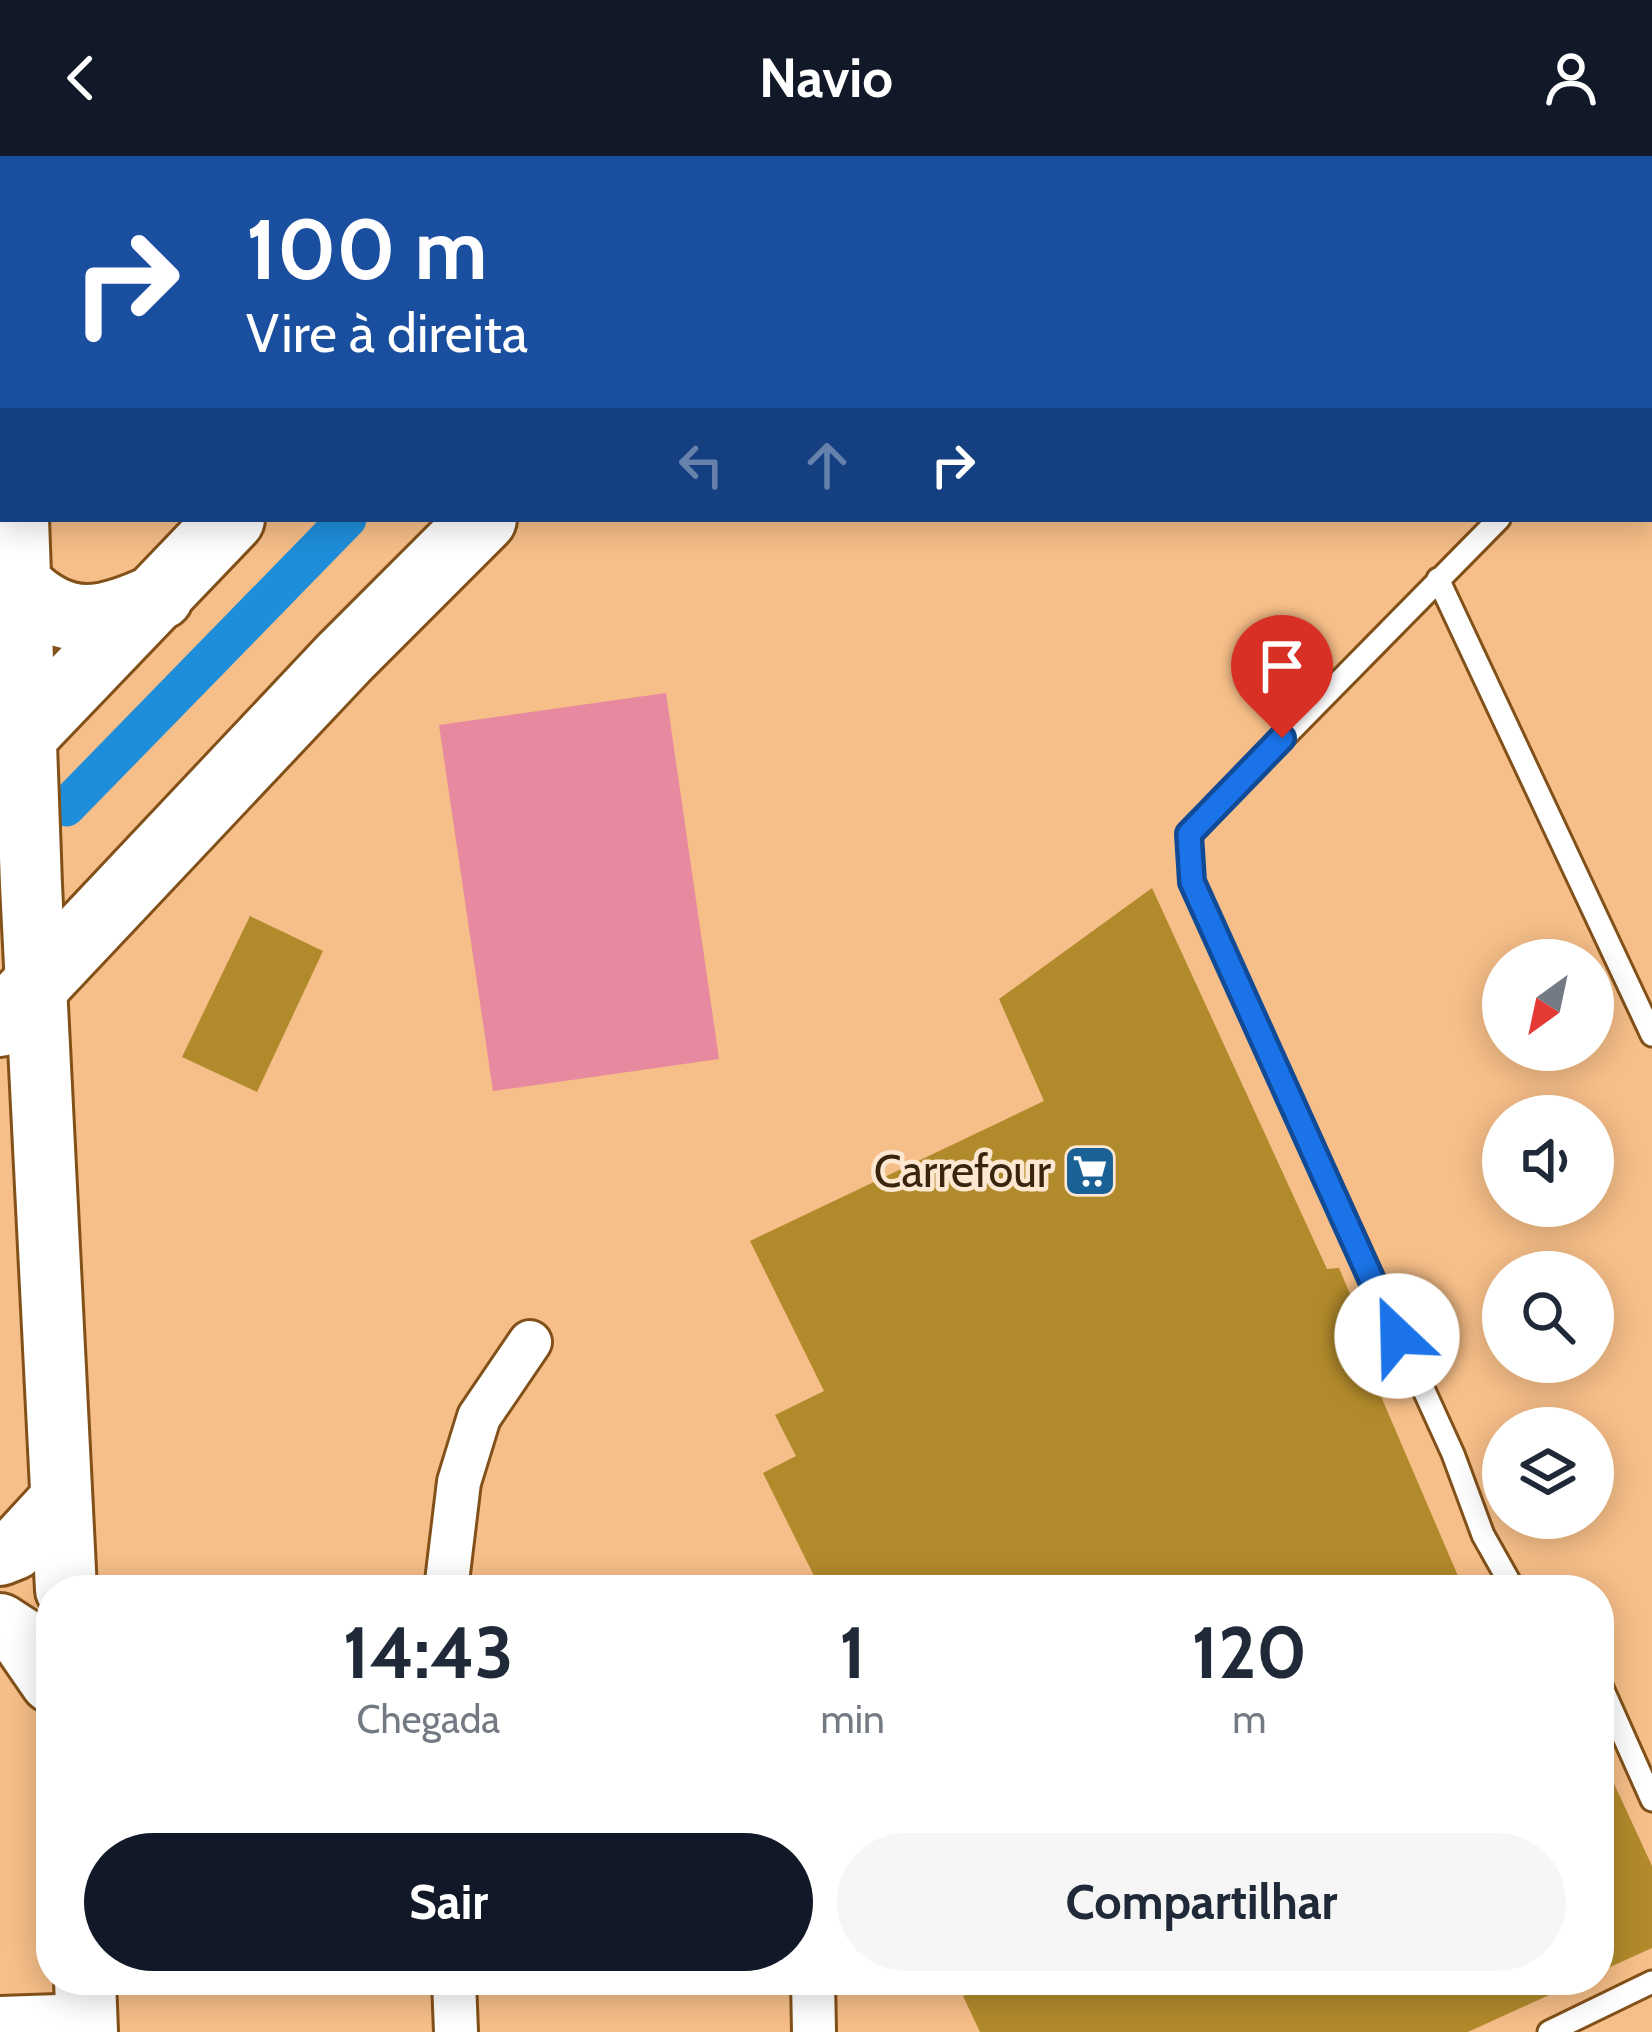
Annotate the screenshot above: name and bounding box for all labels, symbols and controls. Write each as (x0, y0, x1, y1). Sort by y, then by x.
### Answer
icon: back (48, 45, 114, 111)
text: Navio (759, 45, 893, 111)
icon: person (1538, 45, 1604, 111)
text: 100 m (246, 198, 488, 300)
icon: right (48, 204, 204, 360)
text: Vire à direita (246, 300, 528, 366)
icon: left (668, 432, 734, 498)
icon: ahead (794, 432, 860, 498)
icon: right (920, 432, 986, 498)
pin (1231, 615, 1333, 738)
icon: arrive (1249, 633, 1315, 699)
north arrow (1482, 939, 1614, 1071)
map controls (1482, 939, 1614, 1539)
button: sound (1482, 1095, 1614, 1227)
supermarket icon: Carrefour (1062, 1143, 1118, 1199)
place label: Carrefour (874, 1144, 1052, 1198)
button: search (1482, 1251, 1614, 1383)
position arrow (1334, 1273, 1460, 1399)
button: layers (1482, 1407, 1614, 1539)
text: 14:43 (343, 1609, 514, 1696)
text: 1 (839, 1609, 866, 1696)
text: 120 (1192, 1609, 1307, 1696)
text: Chegada (356, 1695, 500, 1743)
text: min (820, 1695, 885, 1743)
text: m (1232, 1695, 1266, 1743)
button: Sair (84, 1833, 813, 1971)
button: Compartilhar (837, 1833, 1566, 1971)

